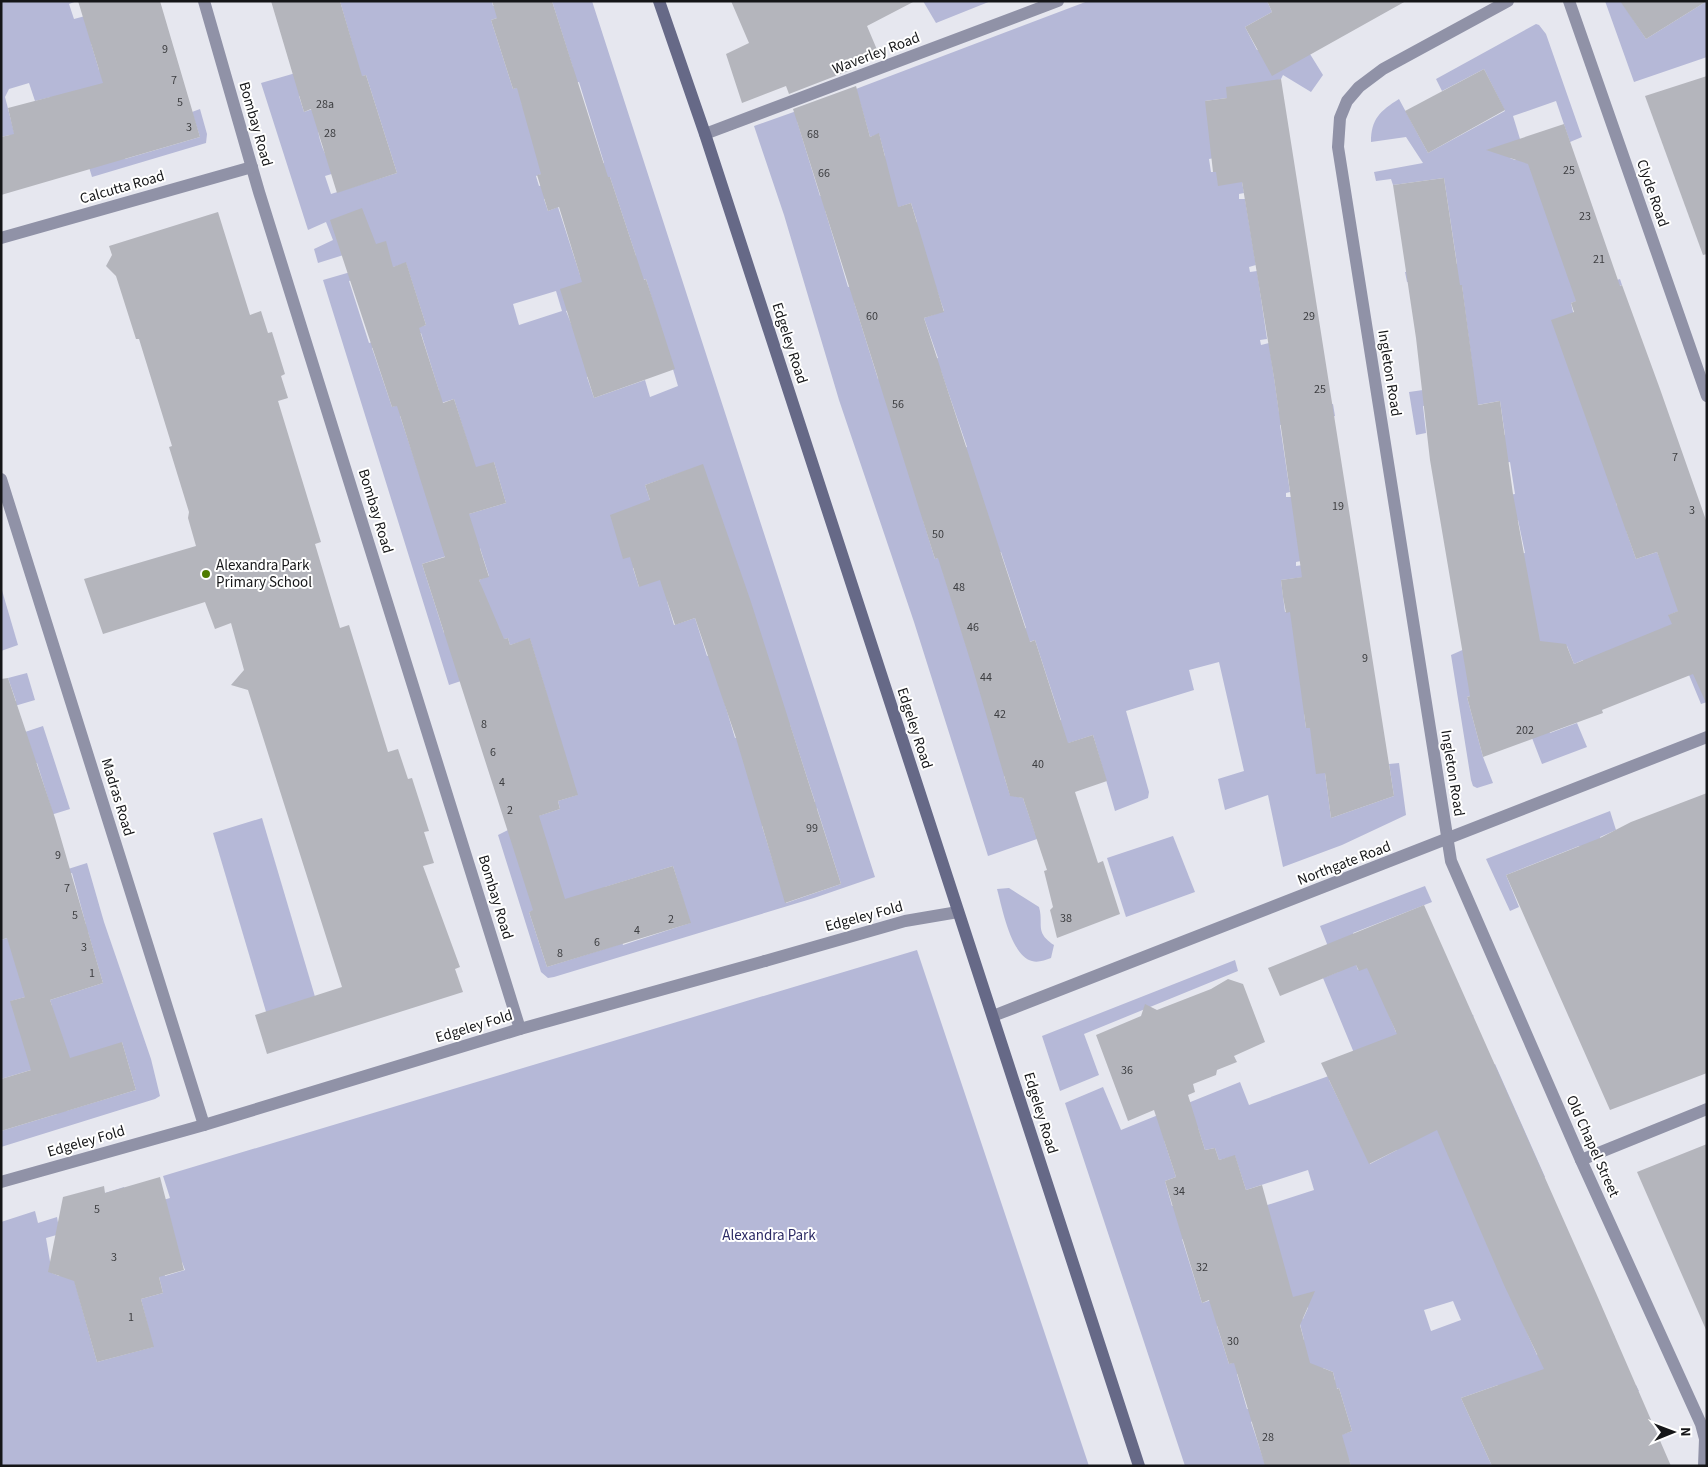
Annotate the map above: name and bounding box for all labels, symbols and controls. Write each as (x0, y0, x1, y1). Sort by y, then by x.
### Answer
street label: Waverley Road (829, 27, 923, 80)
house number: 9 (162, 41, 168, 58)
house number: 7 (171, 72, 177, 89)
street label: Bombay Road (233, 79, 278, 169)
house number: 5 (177, 94, 183, 111)
house number: 28a (316, 96, 334, 113)
house number: 3 (186, 119, 192, 136)
house number: 28 (324, 125, 336, 142)
house number: 68 (807, 126, 819, 143)
street label: Clyde Road (1631, 157, 1674, 230)
house number: 25 (1563, 162, 1575, 179)
street label: Calcutta Road (77, 165, 167, 210)
house number: 66 (818, 165, 830, 182)
house number: 23 (1579, 208, 1591, 225)
house number: 21 (1593, 251, 1605, 268)
street label: Edgeley Road (766, 300, 813, 387)
house number: 60 (866, 308, 878, 325)
house number: 29 (1303, 308, 1315, 325)
street label: Ingleton Road (1372, 328, 1407, 418)
house number: 25 (1314, 381, 1326, 398)
house number: 56 (892, 396, 904, 413)
house number: 7 (1672, 449, 1678, 466)
street label: Bombay Road (353, 466, 398, 556)
house number: 19 (1332, 498, 1344, 515)
house number: 3 (1689, 502, 1695, 519)
house number: 50 (932, 526, 944, 543)
place label: Alexandra Park Primary School (216, 555, 312, 593)
marker: Alexandra Park Primary School (200, 568, 212, 580)
house number: 48 (953, 579, 965, 596)
house number: 46 (967, 619, 979, 636)
house number: 9 (1362, 650, 1368, 667)
house number: 44 (980, 669, 992, 686)
street label: Edgeley Road (891, 685, 938, 772)
house number: 42 (994, 706, 1006, 723)
house number: 8 (481, 716, 487, 733)
house number: 202 (1516, 722, 1534, 739)
street label: Ingleton Road (1435, 728, 1470, 818)
house number: 6 (490, 744, 496, 761)
street label: Madras Road (96, 755, 139, 839)
house number: 40 (1032, 756, 1044, 773)
house number: 4 (499, 774, 505, 791)
house number: 2 (507, 802, 513, 819)
house number: 99 (806, 820, 818, 837)
street label: Northgate Road (1294, 836, 1394, 891)
house number: 9 (55, 847, 61, 864)
street label: Bombay Road (473, 852, 518, 942)
house number: 7 (64, 880, 70, 897)
street label: Edgeley Fold (823, 896, 905, 937)
house number: 5 (72, 907, 78, 924)
house number: 38 (1060, 910, 1072, 927)
house number: 2 (668, 911, 674, 928)
house number: 4 (634, 922, 640, 939)
house number: 6 (594, 934, 600, 951)
house number: 3 (81, 939, 87, 956)
house number: 8 (557, 945, 563, 962)
house number: 1 (89, 965, 95, 982)
street label: Edgeley Fold (433, 1005, 515, 1048)
house number: 36 (1121, 1062, 1133, 1079)
street label: Edgeley Road (1018, 1070, 1063, 1157)
street label: Old Chapel Street (1561, 1092, 1624, 1201)
street label: Edgeley Fold (45, 1120, 127, 1163)
house number: 34 (1173, 1183, 1185, 1200)
house number: 5 (94, 1201, 100, 1218)
park label: Alexandra Park (722, 1225, 816, 1246)
house number: 3 (111, 1249, 117, 1266)
house number: 32 (1196, 1259, 1208, 1276)
house number: 1 (128, 1309, 134, 1326)
house number: 30 (1227, 1333, 1239, 1350)
north arrow (1648, 1407, 1698, 1457)
text: N (1675, 1427, 1695, 1437)
house number: 28 (1262, 1429, 1274, 1446)

